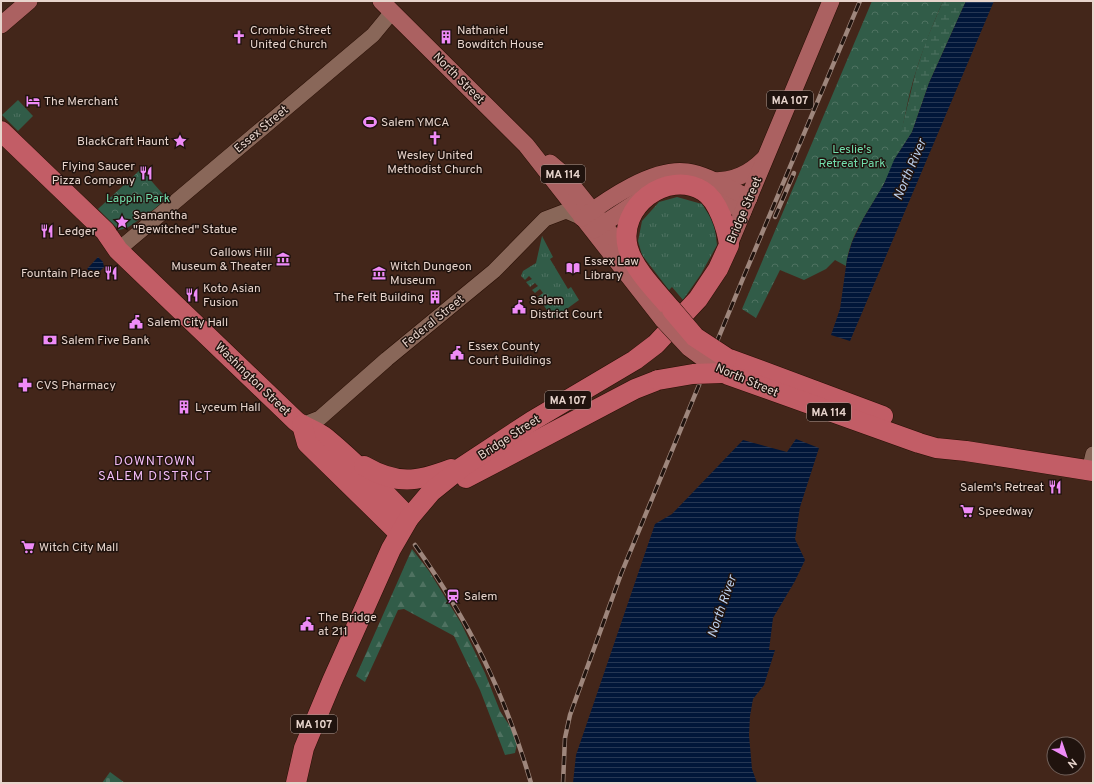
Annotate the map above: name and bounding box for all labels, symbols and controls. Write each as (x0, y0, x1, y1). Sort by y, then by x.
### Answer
place label: Crombie Street United Church (250, 23, 331, 53)
place label: Nathaniel Bowditch House (457, 23, 544, 53)
church icon: Crombie Street United Church (231, 29, 247, 45)
building icon: Nathaniel Bowditch House (438, 29, 454, 45)
street label: North Street (429, 49, 488, 108)
road number: MA 107 (767, 91, 813, 109)
hotel icon: The Merchant (25, 93, 41, 109)
place label: The Merchant (44, 94, 118, 110)
street label: Essex Street (231, 102, 292, 157)
sports icon: Salem YMCA (362, 114, 378, 130)
place label: Salem YMCA (381, 115, 450, 131)
church icon: Wesley United Methodist Church (427, 130, 443, 146)
place icon: BlackCraft Haunt (172, 133, 188, 149)
place label: BlackCraft Haunt (77, 134, 169, 150)
water label: North River (891, 136, 931, 203)
park label: Leslie's Retreat Park (818, 142, 886, 172)
place label: Wesley United Methodist Church (387, 148, 483, 178)
place label: Flying Saucer Pizza Company (52, 159, 135, 189)
restaurant icon: Flying Saucer Pizza Company (138, 165, 154, 181)
road number: MA 114 (541, 165, 585, 183)
street label: Bridge Street (724, 174, 766, 246)
park label: Lappin Park (106, 191, 170, 207)
place label: Samantha "Bewitched" Statue (133, 208, 237, 238)
place icon: Samantha "Bewitched" Statue (114, 214, 130, 230)
restaurant icon: Ledger (39, 223, 55, 239)
place label: Ledger (58, 224, 96, 240)
place label: Gallows Hill Museum & Theater (171, 245, 272, 275)
museum icon: Gallows Hill Museum & Theater (275, 251, 291, 267)
place label: Essex Law Library (584, 254, 639, 284)
place label: Witch Dungeon Museum (390, 259, 472, 289)
library icon: Essex Law Library (565, 260, 581, 276)
restaurant icon: Fountain Place (103, 265, 119, 281)
museum icon: Witch Dungeon Museum (371, 265, 387, 281)
place label: Fountain Place (21, 266, 100, 282)
place label: Koto Asian Fusion (203, 281, 261, 311)
restaurant icon: Koto Asian Fusion (184, 287, 200, 303)
building icon: The Felt Building (427, 289, 443, 305)
place label: The Felt Building (334, 290, 424, 306)
street label: Federal Street (399, 292, 468, 352)
place label: Salem District Court (530, 293, 602, 323)
public building icon: Salem District Court (511, 299, 527, 315)
public building icon: Salem City Hall (128, 314, 144, 330)
place label: Salem City Hall (147, 315, 228, 331)
bank icon: Salem Five Bank (42, 332, 58, 348)
place label: Salem Five Bank (61, 333, 150, 349)
place label: Essex County Court Buildings (468, 339, 552, 369)
street label: Washington Street (211, 340, 293, 420)
public building icon: Essex County Court Buildings (449, 345, 465, 361)
street label: North Street (713, 360, 781, 401)
pharmacy icon: CVS Pharmacy (17, 377, 33, 393)
place label: CVS Pharmacy (36, 378, 116, 394)
road number: MA 107 (545, 391, 591, 409)
building icon: Lyceum Hall (176, 399, 192, 415)
place label: Lyceum Hall (195, 400, 261, 416)
road number: MA 114 (807, 403, 851, 421)
street label: Bridge Street (475, 412, 544, 464)
district label: DOWNTOWN SALEM DISTRICT (98, 454, 212, 485)
restaurant icon: Salem's Retreat (1047, 479, 1063, 495)
place label: Salem's Retreat (960, 480, 1044, 496)
supermarket icon: Speedway (959, 503, 975, 519)
place label: Speedway (978, 504, 1033, 520)
supermarket icon: Witch City Mall (20, 539, 36, 555)
place label: Witch City Mall (39, 540, 118, 556)
water label: North River (705, 573, 741, 640)
station icon: Salem (445, 588, 461, 604)
place label: Salem (464, 589, 497, 605)
place label: The Bridge at 211 (318, 610, 377, 640)
public building icon: The Bridge at 211 (299, 616, 315, 632)
road number: MA 107 (291, 715, 337, 733)
north arrow (1046, 736, 1086, 776)
text: N (1064, 755, 1079, 771)

